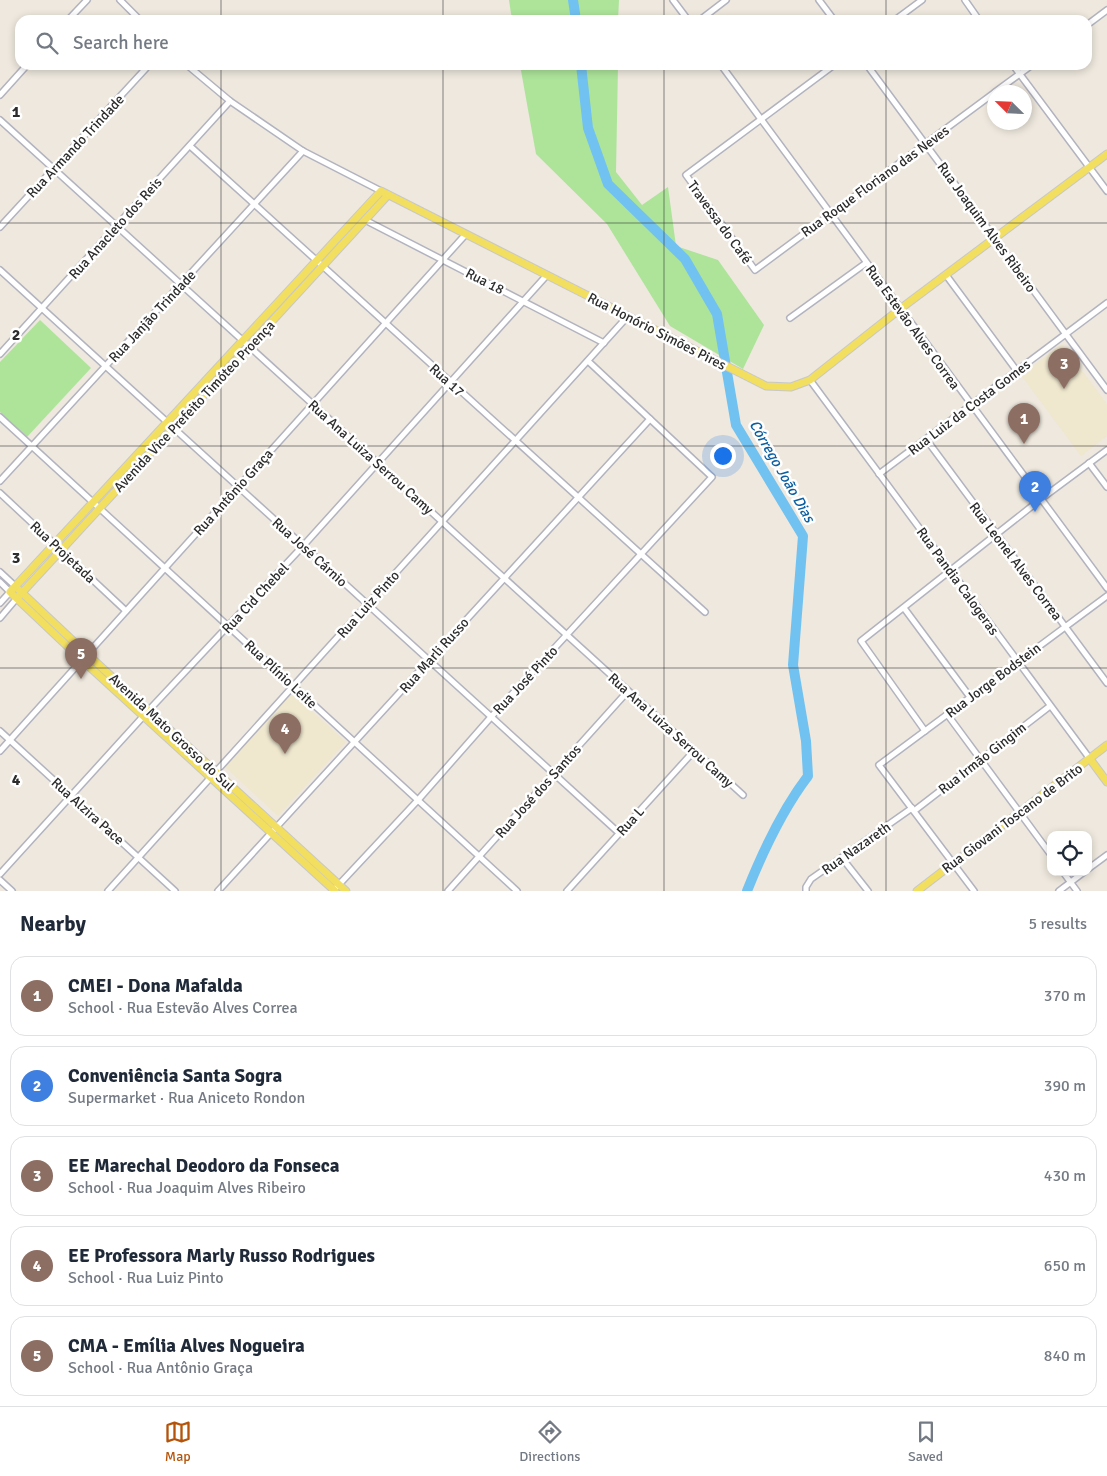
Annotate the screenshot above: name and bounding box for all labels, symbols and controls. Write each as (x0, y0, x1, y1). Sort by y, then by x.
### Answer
search box (15, 15, 1092, 70)
icon: search (33, 29, 61, 57)
text: Search here (73, 31, 169, 55)
north arrow (987, 85, 1032, 130)
street label: Rua Armando Trindade (23, 91, 128, 202)
text: 1 (12, 102, 21, 122)
street label: Rua Roque Floriano das Neves (798, 122, 953, 241)
street label: Rua Joaquim Alves Ribeiro (934, 159, 1040, 296)
street label: Rua Anacleto dos Reis (65, 174, 166, 283)
street label: Travessa do Café (684, 177, 755, 267)
street label: Rua Estevão Alves Correa (862, 262, 964, 393)
street label: Rua 18 (463, 265, 507, 298)
street label: Rua Janjão Trindade (105, 267, 199, 366)
street label: Rua Honório Simões Pires (585, 289, 729, 374)
street label: Avenida Vice Prefeito Timóteo Proença (110, 317, 278, 496)
text: 2 (12, 325, 20, 345)
pin: 3 (1048, 348, 1080, 389)
street label: Rua Luiz da Costa Gomes (905, 356, 1034, 459)
street label: Rua 17 (426, 360, 468, 400)
street label: Rua Ana Luiza Serrou Camy (304, 397, 437, 518)
pin: 1 (1008, 403, 1040, 444)
water label: Córrego João Dias (745, 417, 819, 527)
your location (710, 443, 736, 469)
street label: Rua Antônio Graça (190, 445, 277, 539)
pin: 2 (1019, 471, 1051, 512)
street label: Rua Leonel Alves Correa (966, 499, 1066, 624)
street label: Rua José Cárnio (269, 514, 351, 590)
street label: Rua Projetada (26, 518, 99, 587)
street label: Rua Pandia Calogeras (913, 524, 1002, 638)
text: 3 (12, 548, 20, 568)
street label: Rua Cid Chebel (218, 560, 292, 637)
street label: Rua Luiz Pinto (334, 567, 403, 642)
street label: Rua Marli Russo (396, 614, 473, 697)
street label: Rua Plínio Leite (241, 636, 320, 712)
pin: 5 (65, 638, 97, 679)
street label: Rua Jorge Bodstein (942, 639, 1044, 722)
street label: Rua José Pinto (489, 643, 561, 718)
street label: Avenida Mato Grosso do Sul (106, 670, 238, 795)
street label: Rua Ana Luiza Serrou Camy (604, 670, 737, 791)
pin: 4 (269, 713, 301, 754)
street label: Rua Irmão Gingim (935, 719, 1030, 798)
street label: Rua José dos Santos (492, 741, 585, 842)
street label: Rua Giovani Toscano de Brito (939, 760, 1086, 877)
text: 4 (12, 770, 21, 790)
street label: Rua Alzira Pace (48, 774, 128, 849)
street label: Rua L (613, 803, 648, 839)
street label: Rua Nazareth (819, 818, 894, 878)
map controls (1047, 831, 1092, 876)
button: locate (1047, 831, 1092, 876)
text: Nearby (20, 911, 86, 937)
text: 5 results (1028, 914, 1087, 934)
text: CMEI - Dona Mafalda (68, 974, 243, 998)
text: 1 (33, 986, 41, 1006)
text: 370 m (1044, 986, 1086, 1006)
text: School · Rua Estevão Alves Correa (68, 998, 298, 1018)
text: Conveniência Santa Sogra (68, 1064, 282, 1088)
text: 2 (33, 1076, 41, 1096)
text: 390 m (1044, 1076, 1086, 1096)
text: Supermarket · Rua Aniceto Rondon (68, 1088, 305, 1108)
text: EE Marechal Deodoro da Fonseca (68, 1154, 340, 1178)
text: 3 (33, 1166, 41, 1186)
text: 430 m (1044, 1166, 1086, 1186)
text: School · Rua Joaquim Alves Ribeiro (68, 1178, 306, 1198)
text: EE Professora Marly Russo Rodrigues (68, 1244, 375, 1268)
text: 4 (33, 1256, 41, 1276)
text: 650 m (1044, 1256, 1086, 1276)
text: School · Rua Luiz Pinto (68, 1268, 224, 1288)
text: CMA - Emília Alves Nogueira (68, 1334, 305, 1358)
text: 5 (33, 1346, 41, 1366)
text: 840 m (1044, 1346, 1086, 1366)
text: School · Rua Antônio Graça (68, 1358, 253, 1378)
tab: Map (164, 1418, 192, 1465)
tab: Directions (519, 1418, 580, 1465)
tab: Saved (908, 1418, 943, 1465)

